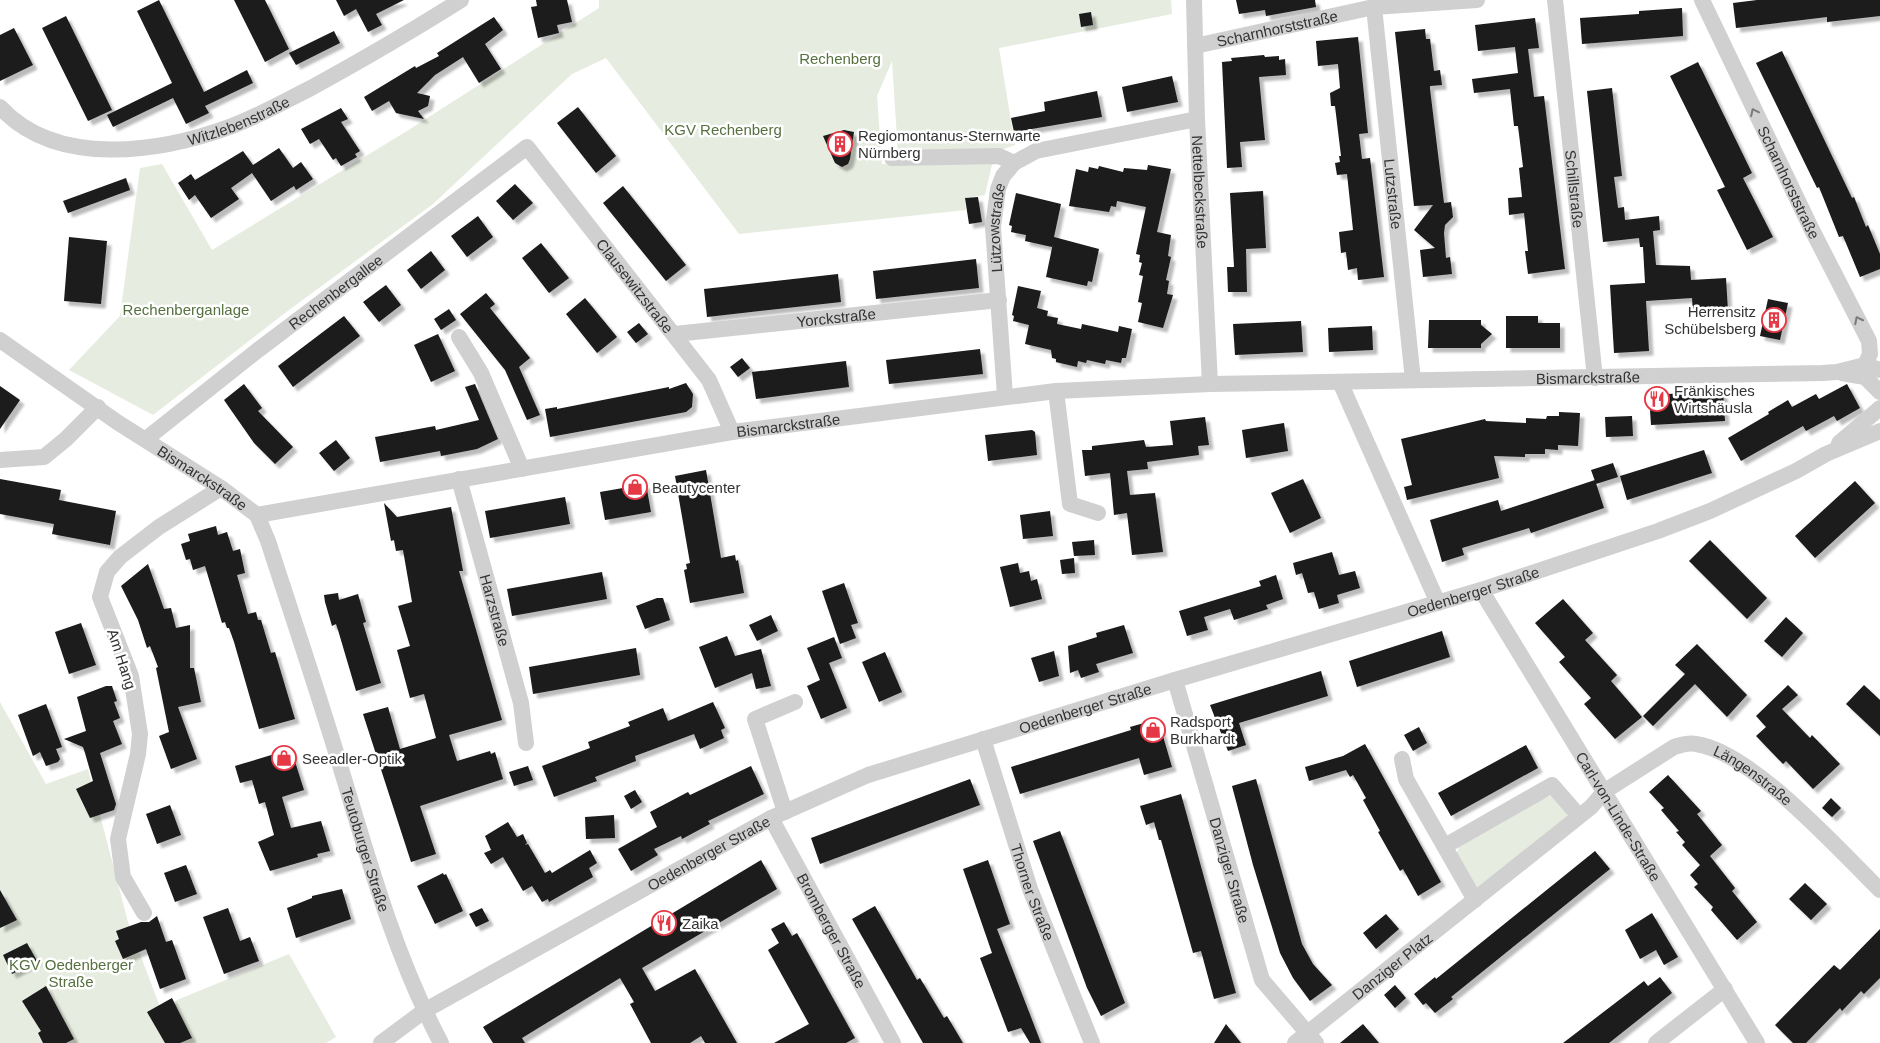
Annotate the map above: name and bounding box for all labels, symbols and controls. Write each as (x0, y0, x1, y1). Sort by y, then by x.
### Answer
street label: Scharnhorststraße (1215, 7, 1339, 50)
park label: Rechenberg (799, 50, 881, 67)
street label: Witzlebenstraße (186, 92, 292, 148)
one-way arrow (1750, 108, 1760, 117)
park label: KGV Rechenberg (664, 121, 782, 138)
street label: Scharnhorststraße (1755, 123, 1824, 242)
place label: Regiomontanus-Sternwarte Nürnberg (858, 127, 1041, 161)
building icon: Regiomontanus-Sternwarte Nürnberg (827, 131, 853, 157)
street label: Nettelbeckstraße (1189, 135, 1212, 249)
street label: Schillstraße (1562, 149, 1588, 229)
street label: Lutzstraße (1381, 158, 1406, 230)
street label: Lützowstraße (984, 180, 1008, 273)
street label: Clausewitzstraße (593, 235, 677, 336)
street label: Rechenbergallee (285, 251, 386, 333)
park label: Rechenberganlage (123, 301, 249, 318)
place label: Herrensitz Schübelsberg (1664, 303, 1756, 337)
street label: Yorckstraße (796, 304, 877, 330)
building icon: Herrensitz Schübelsberg (1761, 307, 1787, 333)
one-way arrow (1854, 316, 1864, 325)
street label: Bismarckstraße (1536, 368, 1640, 387)
place label: Fränkisches Wirtshäusla (1674, 382, 1755, 416)
restaurant icon: Fränkisches Wirtshäusla (1644, 386, 1670, 412)
street label: Bismarckstraße (736, 410, 841, 440)
street label: Bismarckstraße (155, 442, 251, 513)
shop icon: Beautycenter (622, 474, 648, 500)
place label: Beautycenter (652, 479, 740, 496)
street label: Oedenberger Straße (1405, 563, 1541, 620)
street label: Harzstraße (477, 572, 513, 648)
street label: Am Hang (104, 627, 140, 691)
street label: Oedenberger Straße (1017, 679, 1153, 736)
place label: Radsport Burkhardt (1170, 713, 1236, 747)
shop icon: Radsport Burkhardt (1140, 717, 1166, 743)
street label: Längenstraße (1711, 742, 1796, 808)
shop icon: Seeadler-Optik (271, 745, 297, 771)
street label: Carl-von-Linde-Straße (1573, 748, 1665, 884)
place label: Seeadler-Optik (302, 750, 403, 767)
street label: Teutoburger Straße (339, 785, 393, 914)
street label: Oedenberger Straße (644, 812, 773, 894)
street label: Danziger Straße (1207, 815, 1254, 925)
street label: Thorner Straße (1008, 842, 1058, 943)
street label: Bromberger Straße (794, 870, 870, 991)
restaurant icon: Zaika (651, 910, 677, 936)
place label: Zaika (682, 915, 719, 932)
street label: Danziger Platz (1348, 929, 1435, 1003)
park label: KGV Oedenberger Straße (9, 956, 133, 990)

